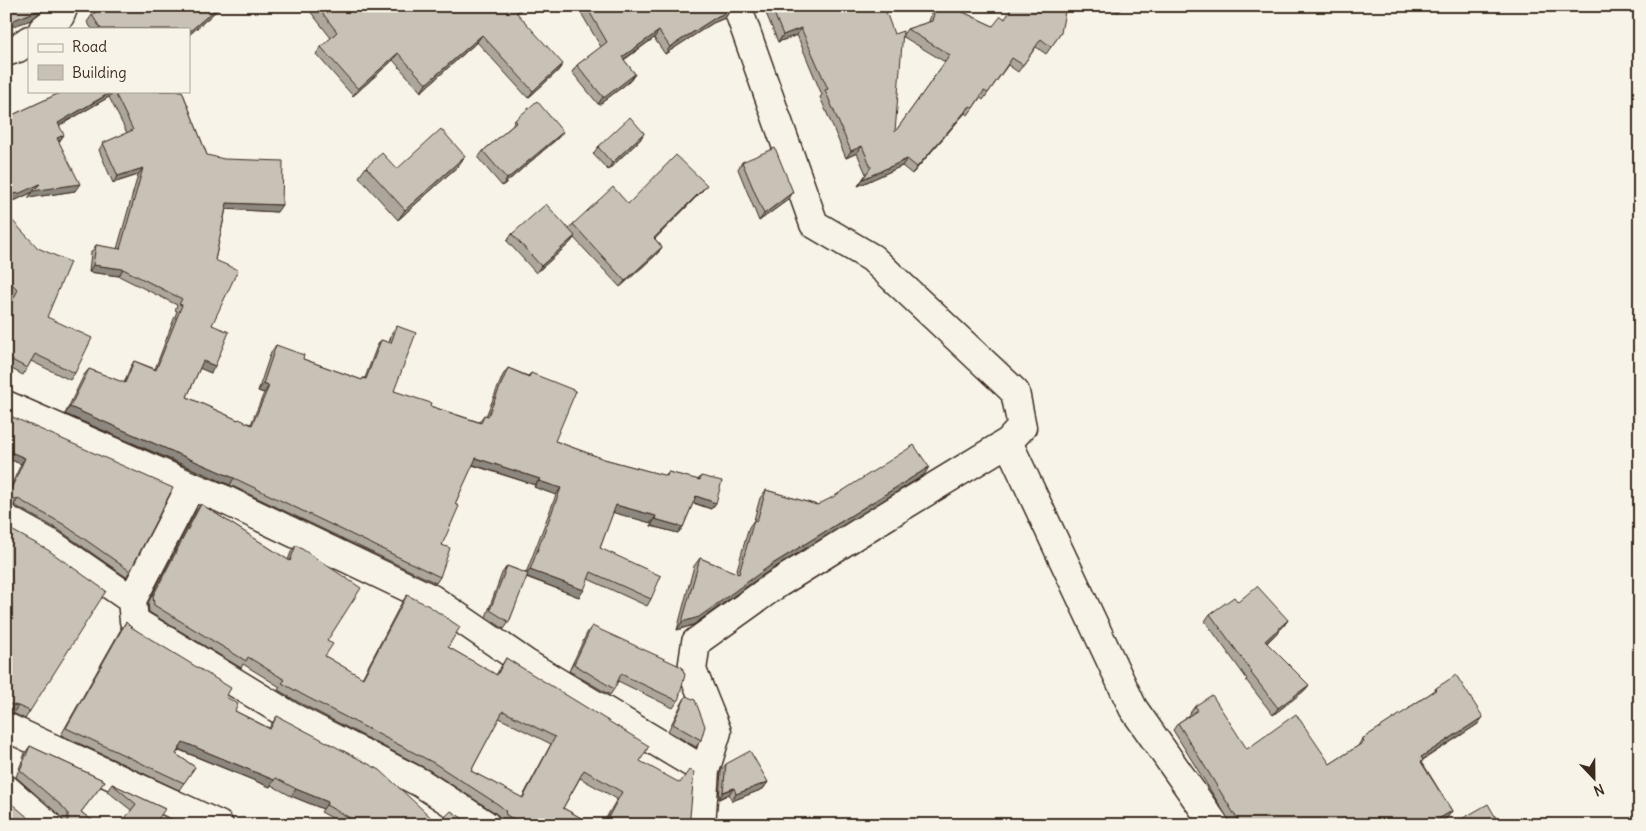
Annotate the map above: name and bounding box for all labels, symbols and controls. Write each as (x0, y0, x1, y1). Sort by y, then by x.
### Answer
legend (28, 28, 190, 92)
text: Road (72, 37, 107, 56)
text: Building (72, 63, 127, 82)
north arrow (1568, 754, 1618, 804)
text: N (1591, 780, 1607, 800)

